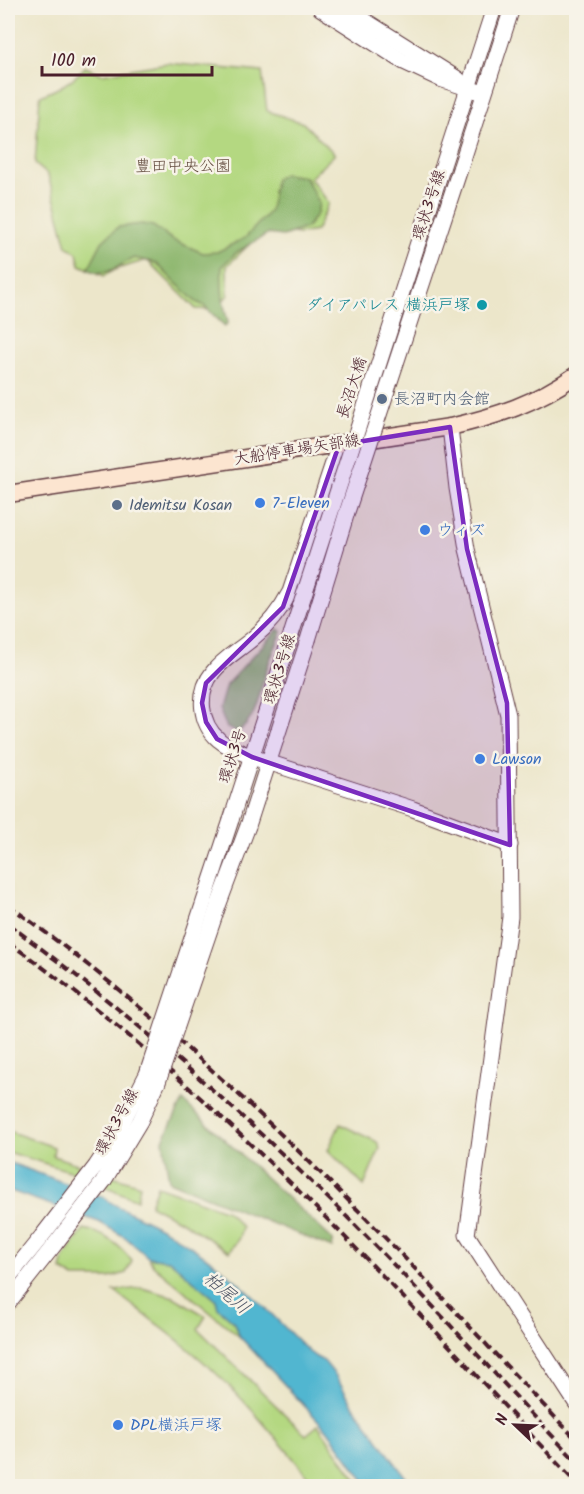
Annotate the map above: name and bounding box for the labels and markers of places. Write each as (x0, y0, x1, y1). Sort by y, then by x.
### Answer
place label: ダイアパレス 横浜戸塚 (306, 293, 470, 318)
marker: ダイアパレス 横浜戸塚 (475, 298, 489, 312)
place label: 長沼町内会館 (394, 387, 490, 412)
marker: 長沼町内会館 (375, 392, 389, 406)
place label: 7-Eleven (272, 491, 330, 516)
place label: Idemitsu Kosan (129, 493, 232, 518)
marker: 7-Eleven (253, 496, 267, 510)
marker: Idemitsu Kosan (110, 498, 124, 512)
place label: ウィズ (437, 518, 485, 543)
marker: ウィズ (418, 523, 432, 537)
place label: Lawson (492, 747, 542, 772)
marker: Lawson (473, 752, 487, 766)
place label: DPL横浜戸塚 (130, 1413, 222, 1438)
marker: DPL横浜戸塚 (111, 1418, 125, 1432)

